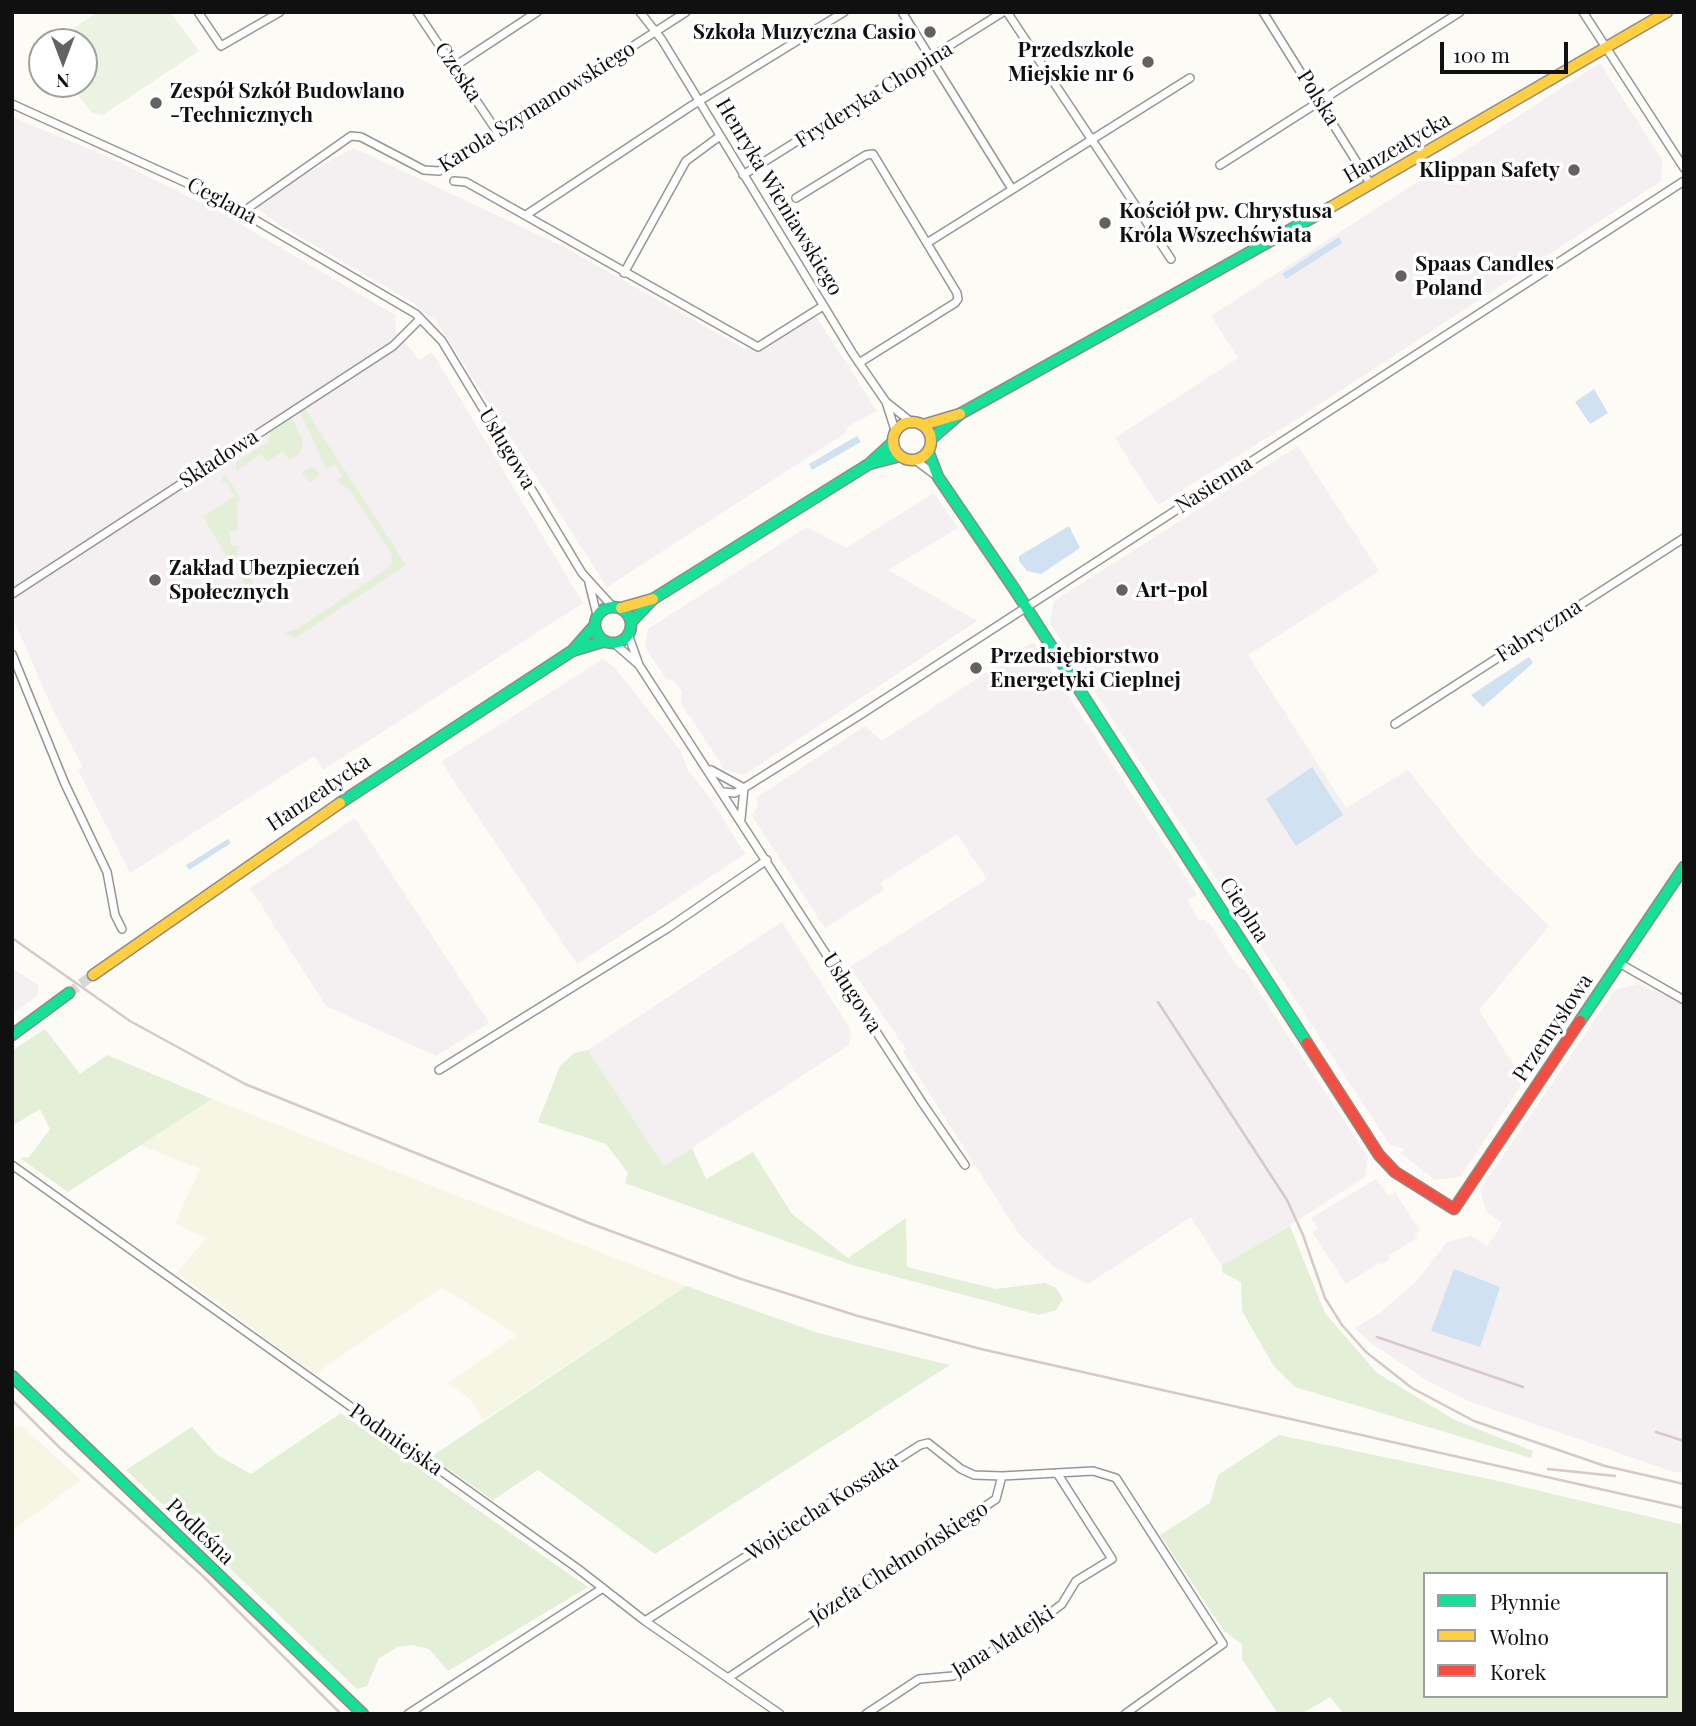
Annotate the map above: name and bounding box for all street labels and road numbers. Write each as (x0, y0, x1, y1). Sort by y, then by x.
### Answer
street label: Karola Szymanowskiego (434, 36, 640, 178)
street label: Fryderyka Chopina (791, 36, 957, 154)
street label: Czeska (429, 37, 487, 107)
street label: Polska (1291, 66, 1345, 130)
street label: Henryka Wieniawskiego (710, 94, 848, 300)
street label: Hanzeatycka (1339, 107, 1455, 189)
street label: Ceglana (183, 172, 261, 230)
street label: Usługowa (473, 404, 541, 494)
street label: Składowa (175, 424, 263, 494)
street label: Nasienna (1171, 451, 1257, 519)
street label: Fabryczna (1492, 594, 1586, 668)
street label: Hanzeatycka (262, 749, 376, 837)
street label: Cieplna (1214, 873, 1274, 947)
street label: Usługowa (817, 948, 887, 1038)
street label: Przemysłowa (1508, 969, 1598, 1087)
street label: Podmiejska (345, 1399, 447, 1481)
street label: Wojciecha Kossaka (741, 1449, 903, 1567)
street label: Podleśna (161, 1494, 239, 1570)
street label: Józefa Chełmońskiego (805, 1496, 993, 1630)
street label: Jana Matejki (948, 1601, 1058, 1683)

